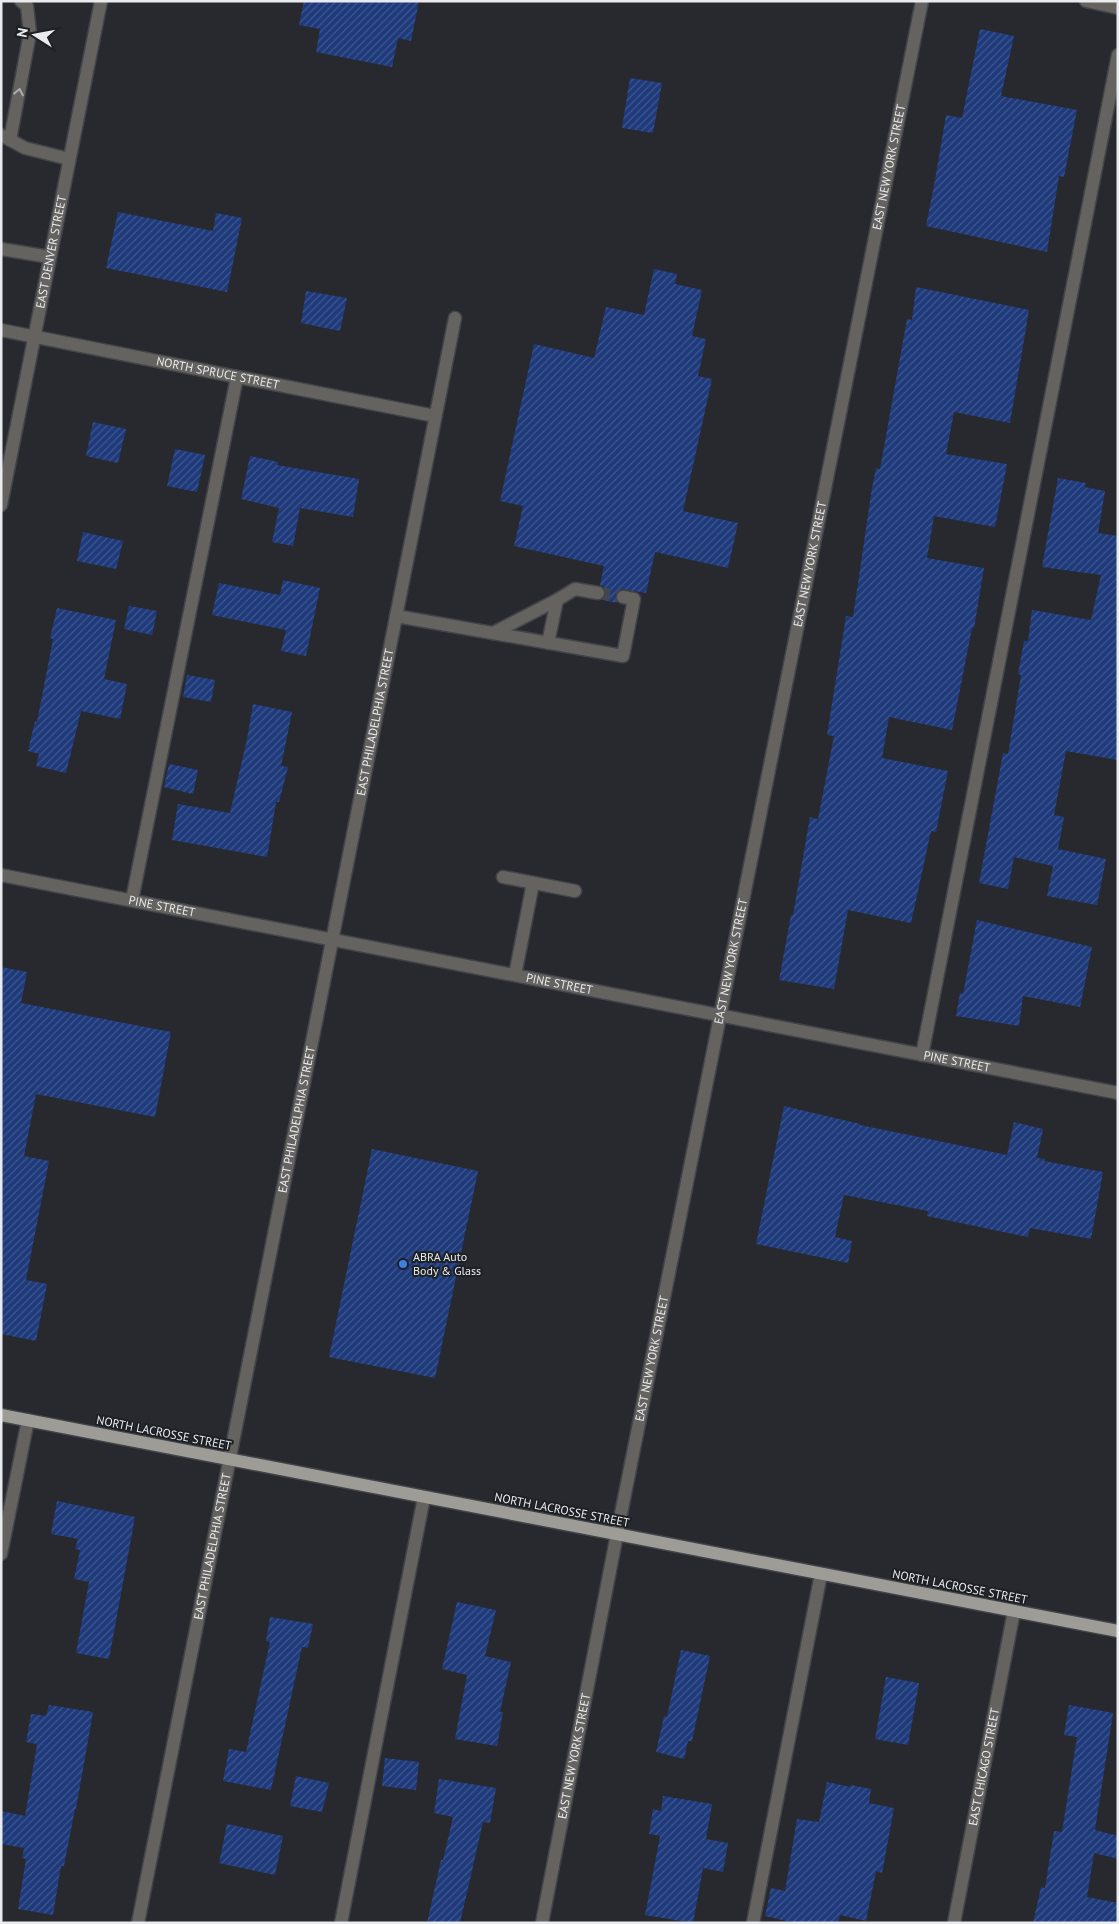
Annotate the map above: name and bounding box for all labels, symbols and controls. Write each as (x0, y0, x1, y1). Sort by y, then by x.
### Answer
north arrow (10, 10, 60, 60)
text: N (13, 26, 32, 39)
one-way arrow (14, 88, 24, 96)
street label: EAST NEW YORK STREET (869, 102, 908, 231)
street label: EAST DENVER STREET (32, 194, 69, 310)
street label: NORTH SPRUCE STREET (155, 353, 281, 392)
street label: EAST NEW YORK STREET (790, 500, 829, 628)
street label: EAST PHILADELPHIA STREET (353, 647, 397, 797)
street label: PINE STREET (127, 892, 197, 920)
street label: EAST NEW YORK STREET (711, 897, 750, 1025)
street label: PINE STREET (525, 970, 595, 997)
street label: EAST PHILADELPHIA STREET (274, 1044, 318, 1194)
street label: PINE STREET (922, 1047, 992, 1075)
place label: ABRA Auto Body & Glass (413, 1249, 481, 1278)
marker: ABRA Auto Body & Glass (397, 1258, 409, 1270)
street label: EAST NEW YORK STREET (632, 1294, 671, 1423)
street label: NORTH LACROSSE STREET (95, 1412, 233, 1453)
street label: EAST PHILADELPHIA STREET (190, 1471, 234, 1621)
street label: NORTH LACROSSE STREET (493, 1489, 631, 1530)
street label: NORTH LACROSSE STREET (891, 1566, 1029, 1607)
street label: EAST NEW YORK STREET (554, 1692, 593, 1820)
street label: EAST CHICAGO STREET (965, 1706, 1002, 1827)

